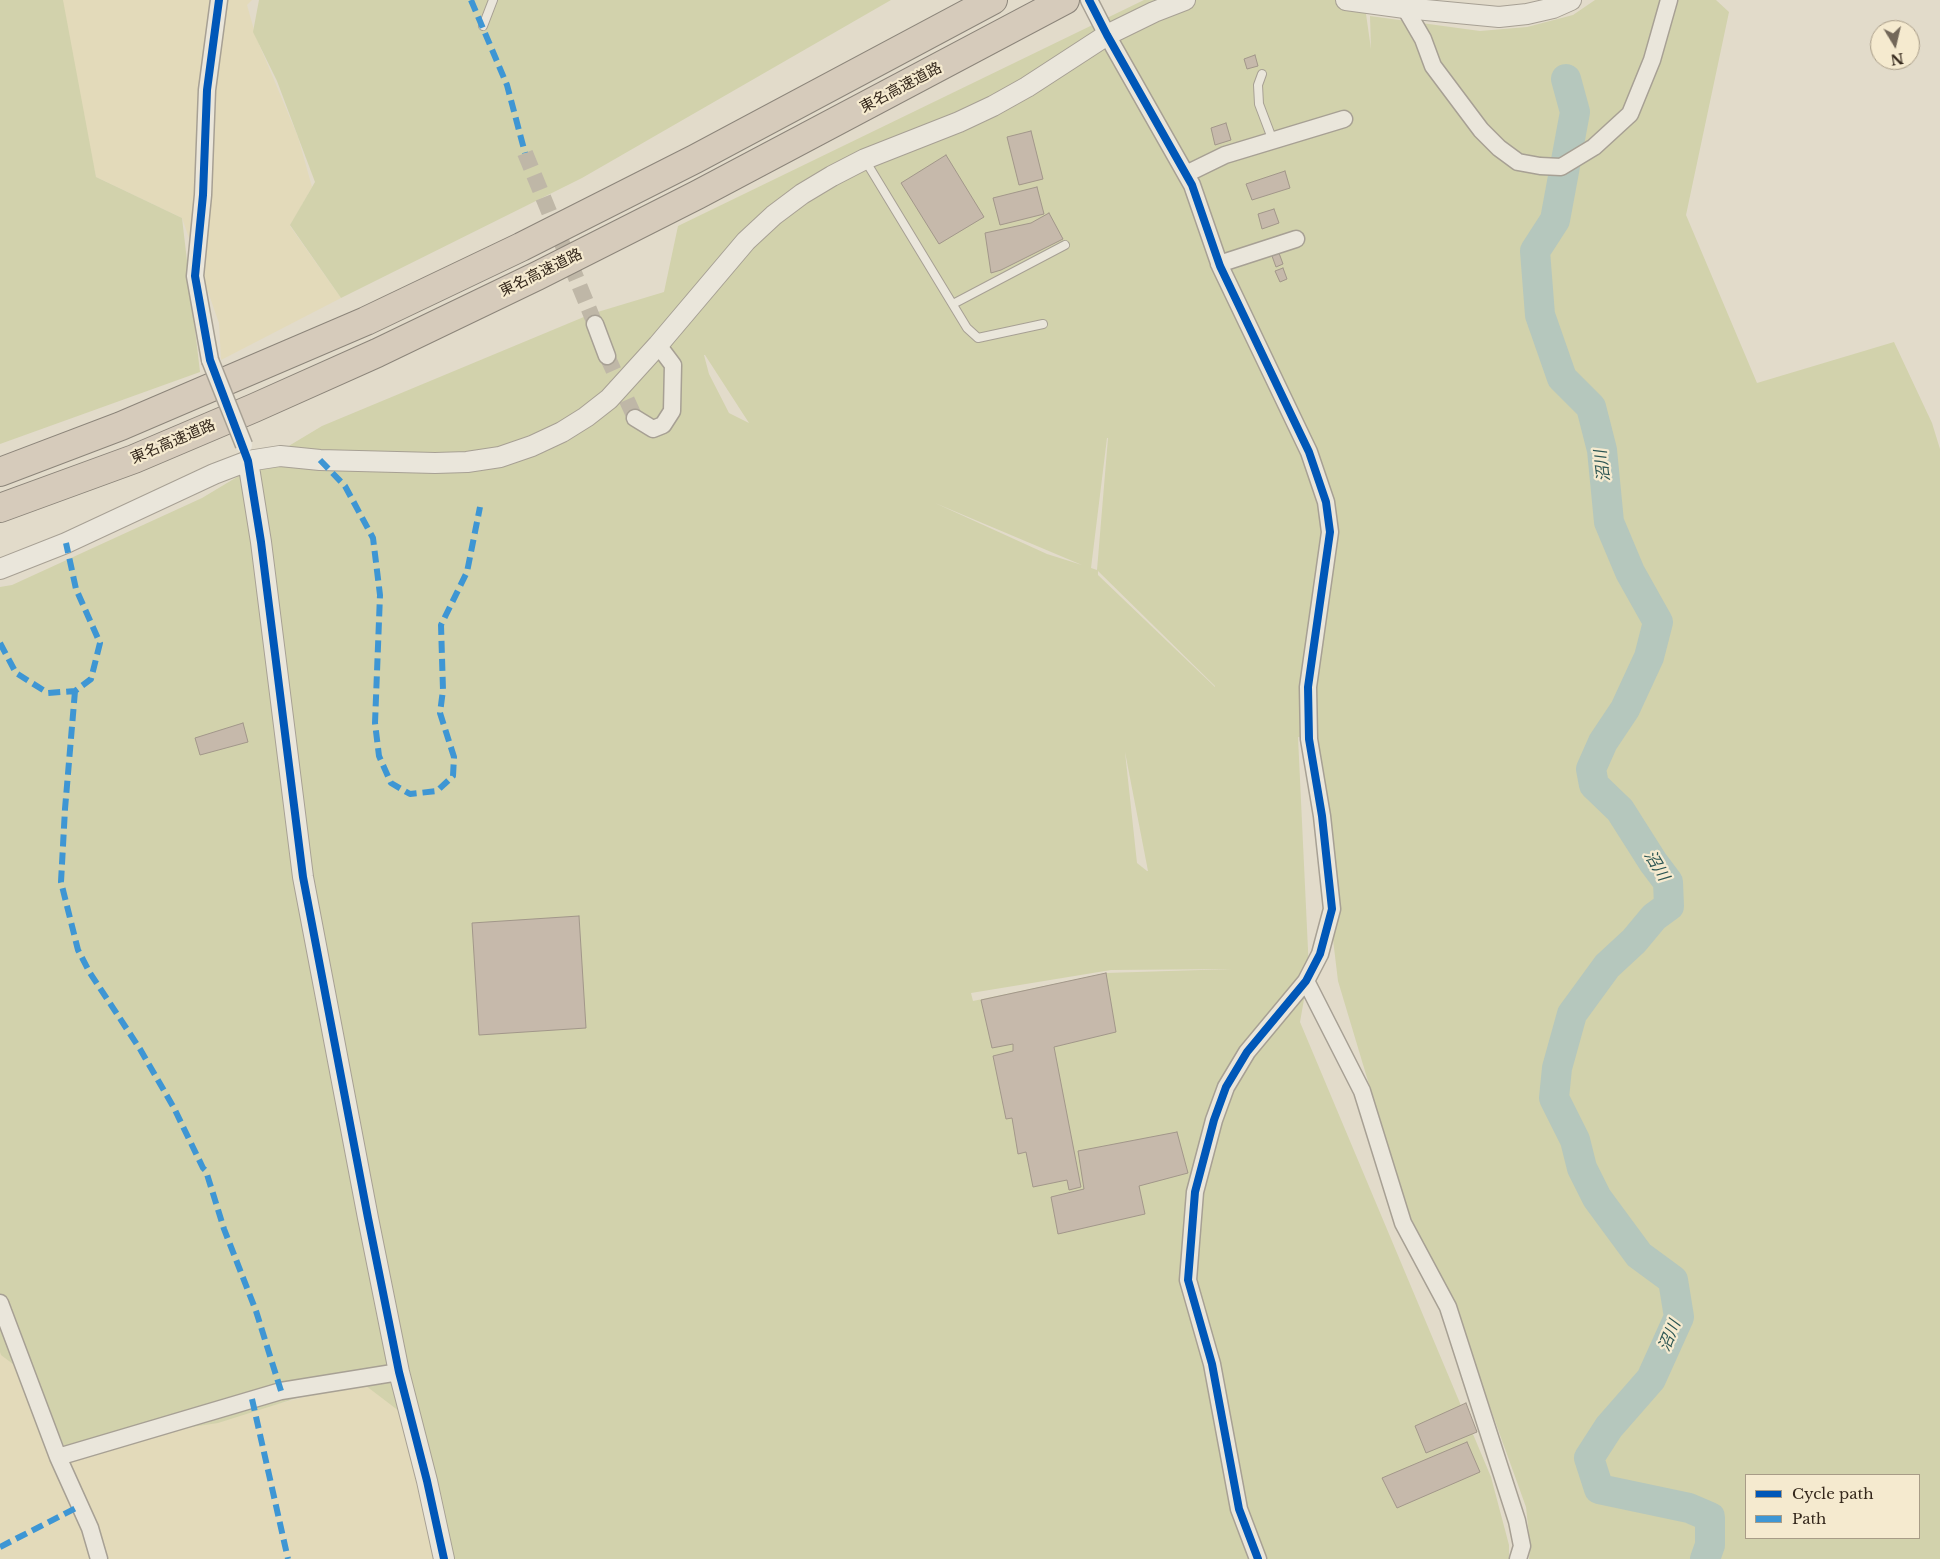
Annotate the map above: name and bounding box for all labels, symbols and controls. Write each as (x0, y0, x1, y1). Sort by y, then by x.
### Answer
north arrow (1870, 20, 1920, 70)
text: N (1889, 49, 1905, 69)
street label: 東名高速道路 (857, 59, 945, 117)
street label: 東名高速道路 (497, 245, 585, 301)
street label: 東名高速道路 (128, 416, 218, 468)
water label: 沼川 (1592, 449, 1614, 483)
water label: 沼川 (1640, 847, 1672, 885)
water label: 沼川 (1655, 1318, 1685, 1354)
legend (1745, 1474, 1920, 1539)
text: Cycle path (1792, 1484, 1874, 1503)
text: Path (1792, 1509, 1826, 1528)

